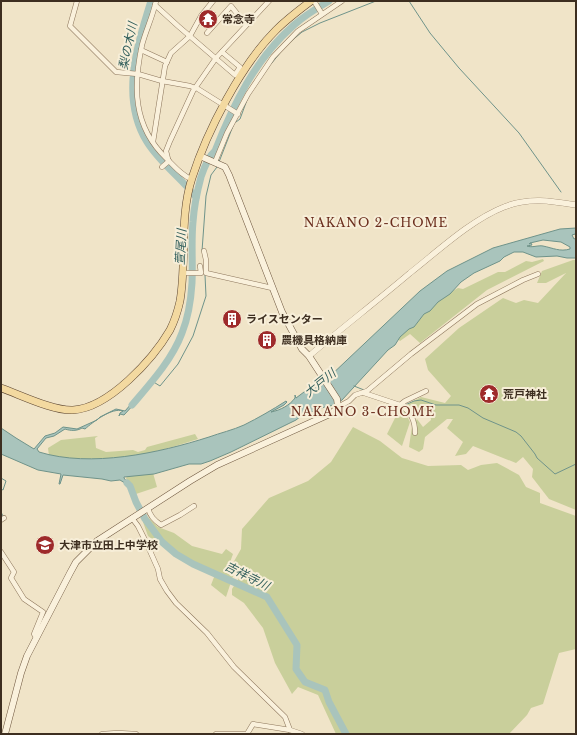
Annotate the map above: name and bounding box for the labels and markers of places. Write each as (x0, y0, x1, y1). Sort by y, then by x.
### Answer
temple icon: 常念寺 (197, 8, 219, 30)
place label: 常念寺 (222, 12, 255, 26)
building icon: ライスセンター (221, 308, 243, 330)
place label: ライスセンター (246, 312, 323, 326)
building icon: 農機具格納庫 (256, 329, 278, 351)
place label: 農機具格納庫 (281, 333, 347, 347)
temple icon: 荒戸神社 (478, 383, 500, 405)
place label: 荒戸神社 (503, 387, 547, 401)
school or university icon: 大津市立田上中学校 (34, 534, 56, 556)
place label: 大津市立田上中学校 (59, 538, 158, 552)

